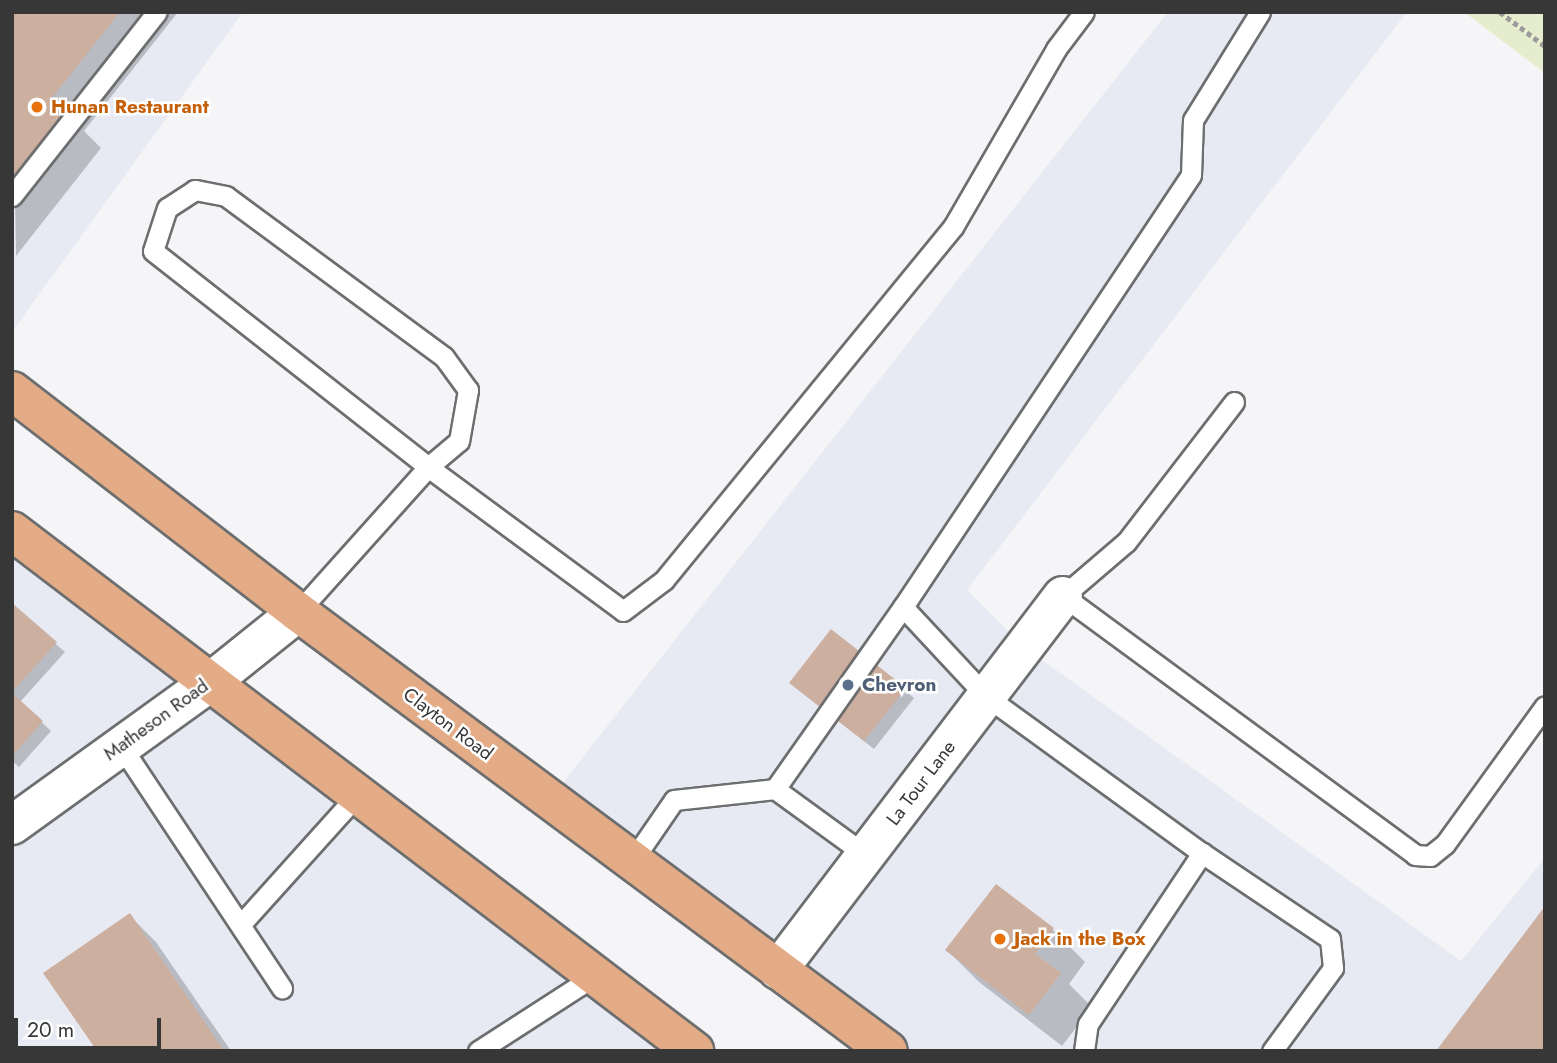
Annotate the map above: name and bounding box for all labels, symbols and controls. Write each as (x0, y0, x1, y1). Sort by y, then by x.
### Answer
place label: Hunan Restaurant (51, 96, 209, 118)
marker: Hunan Restaurant (29, 99, 45, 115)
street label: Matheson Road (99, 674, 213, 766)
place label: Chevron (862, 674, 936, 696)
marker: Chevron (840, 677, 856, 693)
street label: Clayton Road (399, 683, 497, 765)
street label: La Tour Lane (882, 736, 960, 830)
place label: Jack in the Box (1014, 928, 1146, 950)
marker: Jack in the Box (992, 931, 1008, 947)
scale bar (18, 1004, 164, 1048)
text: 20 m (27, 1015, 74, 1045)

